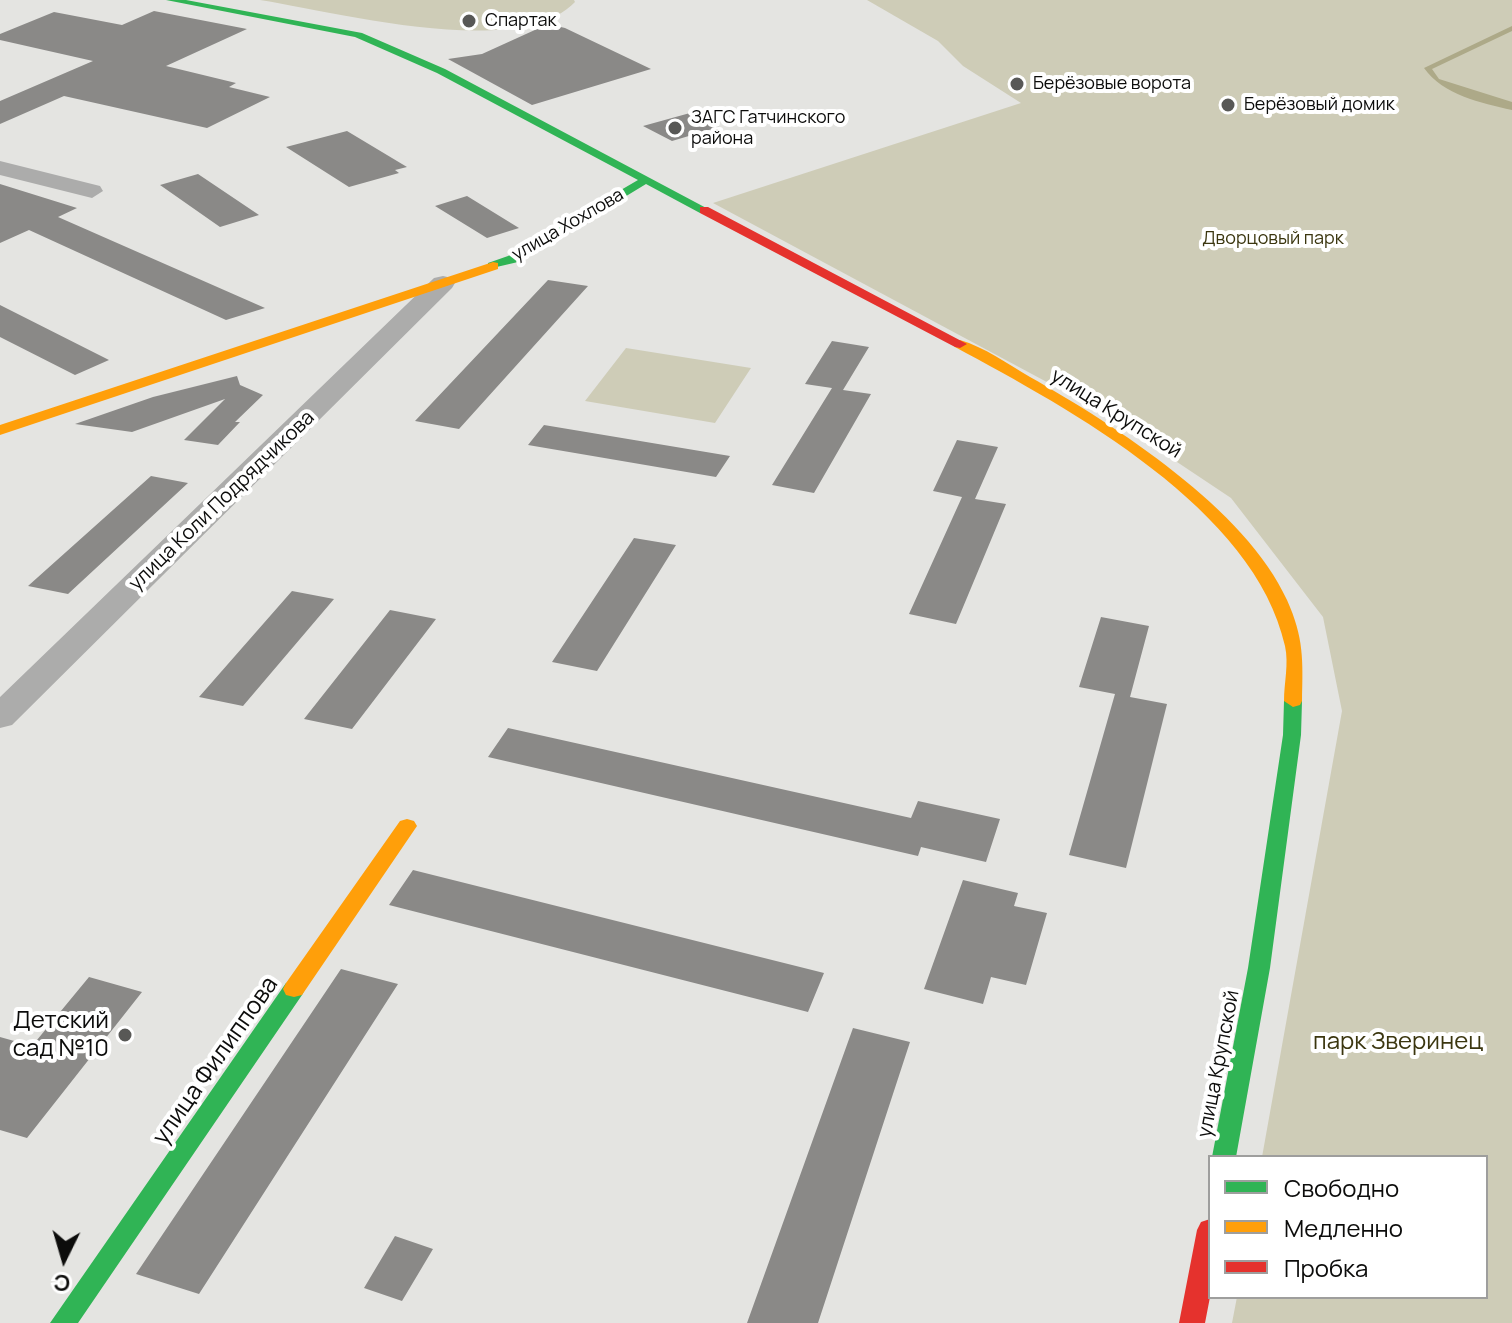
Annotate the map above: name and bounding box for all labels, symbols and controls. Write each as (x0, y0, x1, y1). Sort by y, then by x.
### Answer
place label: Спартак (485, 10, 556, 32)
marker: Спартак (460, 12, 478, 30)
place label: Берёзовые ворота (1033, 73, 1191, 95)
marker: Берёзовые ворота (1008, 75, 1026, 93)
place label: Берёзовый домик (1244, 94, 1395, 116)
marker: Берёзовый домик (1219, 96, 1237, 114)
place label: ЗАГС Гатчинского района (691, 107, 845, 150)
marker: ЗАГС Гатчинского района (666, 119, 684, 137)
street label: улица Хохлова (508, 184, 628, 266)
park label: Дворцовый парк (1202, 228, 1344, 250)
street label: улица Крупской (1046, 364, 1186, 464)
street label: улица Коли Подрядчикова (124, 406, 320, 596)
street label: улица Филиппова (147, 971, 285, 1151)
street label: улица Крупской (1193, 988, 1245, 1140)
place label: Детский сад №10 (13, 1007, 109, 1063)
marker: Детский сад №10 (116, 1026, 134, 1044)
park label: парк Зверинец (1313, 1028, 1483, 1056)
legend (1208, 1155, 1488, 1299)
text: Свободно (1284, 1171, 1399, 1204)
text: Медленно (1284, 1211, 1403, 1244)
north arrow (24, 1219, 104, 1299)
text: Пробка (1284, 1251, 1368, 1284)
text: С (53, 1267, 71, 1299)

